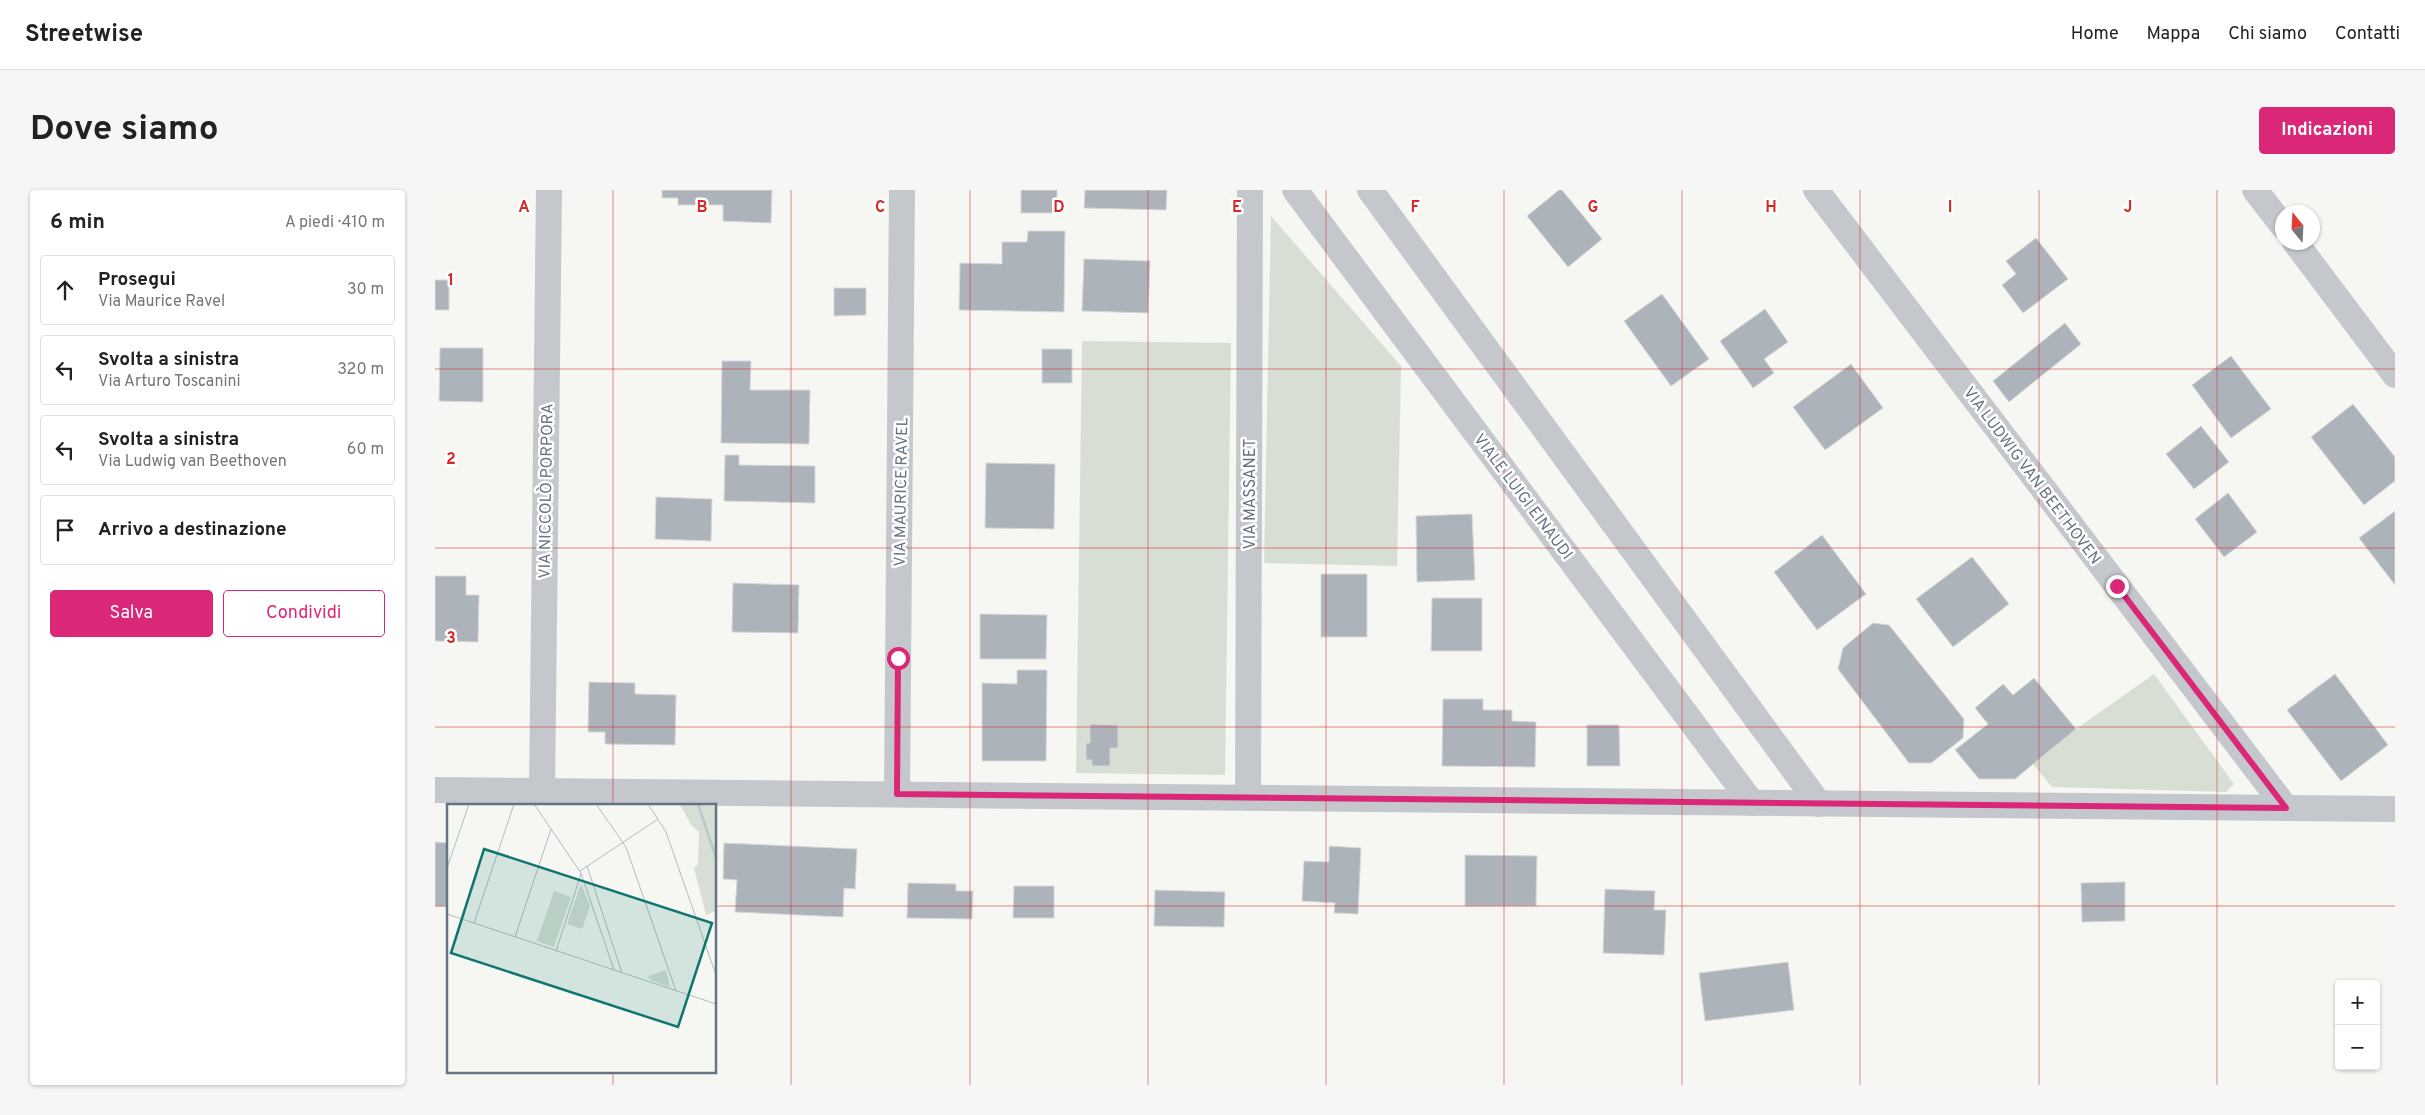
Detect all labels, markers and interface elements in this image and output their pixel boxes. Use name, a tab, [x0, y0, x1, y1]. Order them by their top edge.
text: Streetwise	[25, 20, 143, 50]
text: Home	[2071, 23, 2119, 46]
text: Mappa	[2147, 23, 2200, 46]
text: Chi siamo	[2228, 23, 2307, 46]
text: Contatti	[2335, 23, 2400, 46]
button: Indicazioni	[2259, 107, 2395, 154]
text: Dove siamo	[30, 108, 219, 152]
text: A	[518, 198, 530, 218]
text: B	[696, 198, 708, 218]
text: C	[875, 198, 885, 218]
text: D	[1053, 198, 1065, 218]
text: E	[1232, 198, 1242, 218]
text: F	[1410, 198, 1420, 218]
text: G	[1588, 198, 1598, 218]
text: H	[1765, 198, 1777, 218]
text: I	[1948, 198, 1952, 218]
text: J	[2124, 198, 2132, 218]
north arrow	[2275, 205, 2320, 250]
text: 6 min	[50, 209, 105, 236]
text: A piedi · 410 m	[285, 213, 385, 233]
text: Prosegui	[98, 268, 176, 292]
text: 1	[448, 271, 454, 291]
icon: ahead	[51, 276, 79, 304]
text: 30 m	[347, 280, 384, 300]
text: Via Maurice Ravel	[98, 292, 225, 312]
text: Svolta a sinistra	[98, 348, 239, 372]
icon: left	[51, 356, 79, 384]
text: 320 m	[337, 360, 384, 380]
text: Via Arturo Toscanini	[98, 372, 241, 392]
street label: VIA LUDWIG VAN BEETHOVEN	[1958, 383, 2105, 569]
street label: VIA NICCOLÒ PORPORA	[533, 403, 559, 579]
street label: VIA MAURICE RAVEL	[891, 417, 913, 567]
text: Svolta a sinistra	[98, 428, 239, 452]
street label: VIALE LUIGI EINAUDI	[1468, 430, 1576, 564]
icon: left	[51, 436, 79, 464]
street label: VIA MASSANET	[1241, 438, 1261, 550]
text: 60 m	[347, 440, 384, 460]
text: 2	[446, 450, 456, 470]
text: Via Ludwig van Beethoven	[98, 452, 287, 472]
icon: arrive	[51, 516, 79, 544]
text: Arrivo a destinazione	[98, 518, 287, 542]
route end	[2106, 575, 2129, 598]
button: Salva	[50, 590, 213, 637]
button: Condividi	[223, 590, 385, 637]
text: 3	[446, 629, 456, 649]
route start	[887, 647, 910, 670]
inset map	[447, 804, 716, 1072]
map controls	[2335, 980, 2380, 1070]
button: +	[2335, 980, 2380, 1025]
button: −	[2335, 1025, 2380, 1070]

